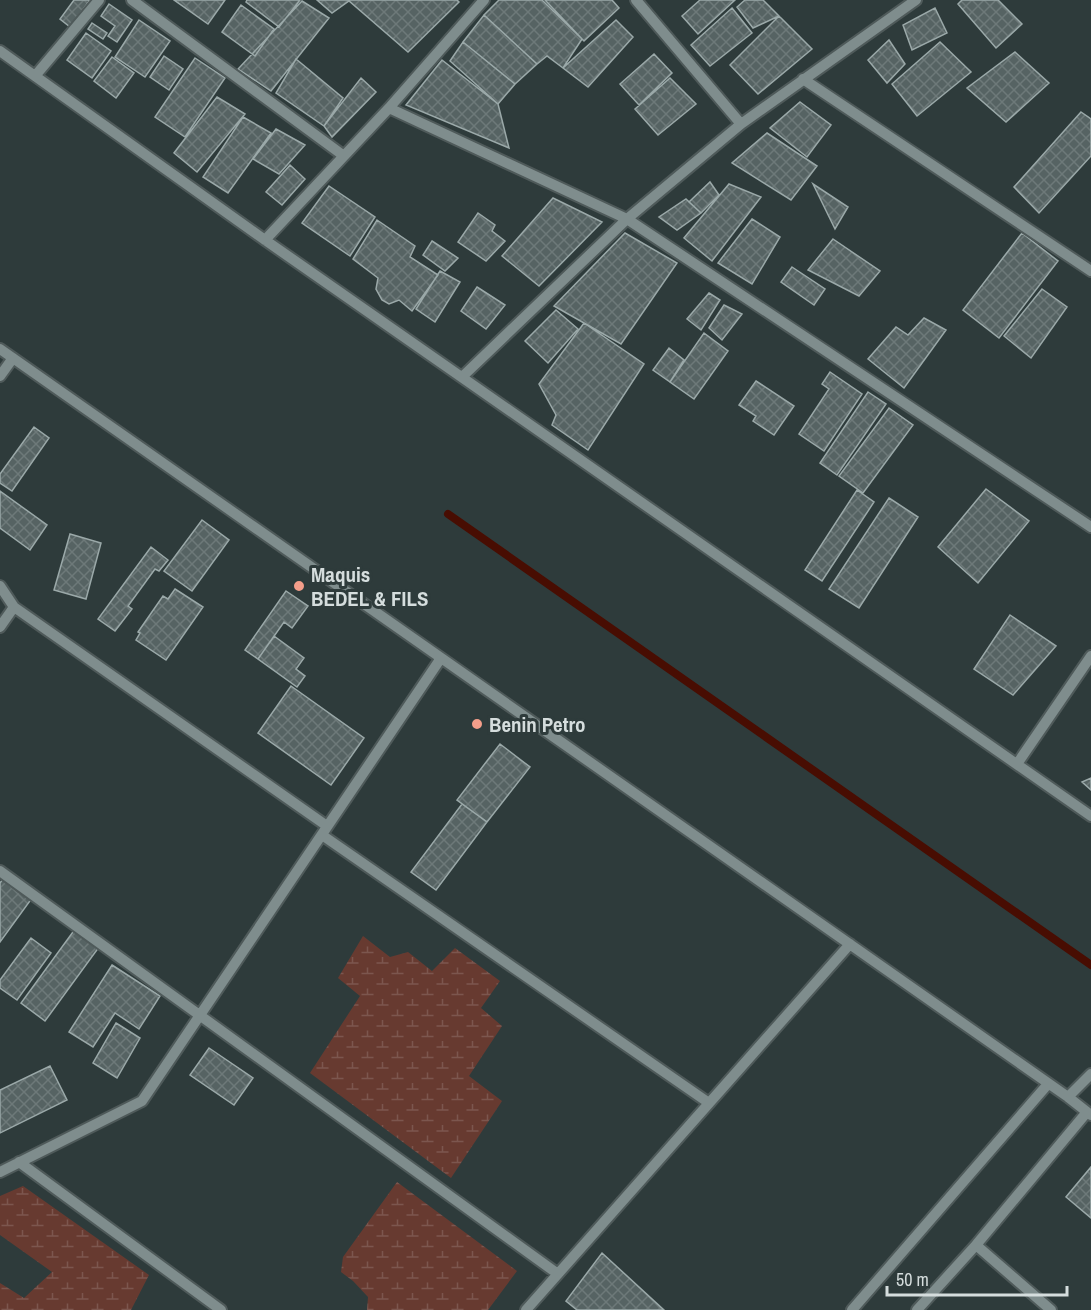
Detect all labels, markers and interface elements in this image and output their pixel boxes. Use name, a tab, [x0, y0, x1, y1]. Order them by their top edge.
place label: Maquis BEDEL & FILS	[311, 560, 428, 613]
marker: Maquis BEDEL & FILS	[292, 579, 306, 593]
place label: Benin Petro	[489, 710, 586, 739]
marker: Benin Petro	[470, 717, 484, 731]
scale bar	[887, 1259, 1067, 1297]
text: 50 m	[896, 1267, 929, 1292]

